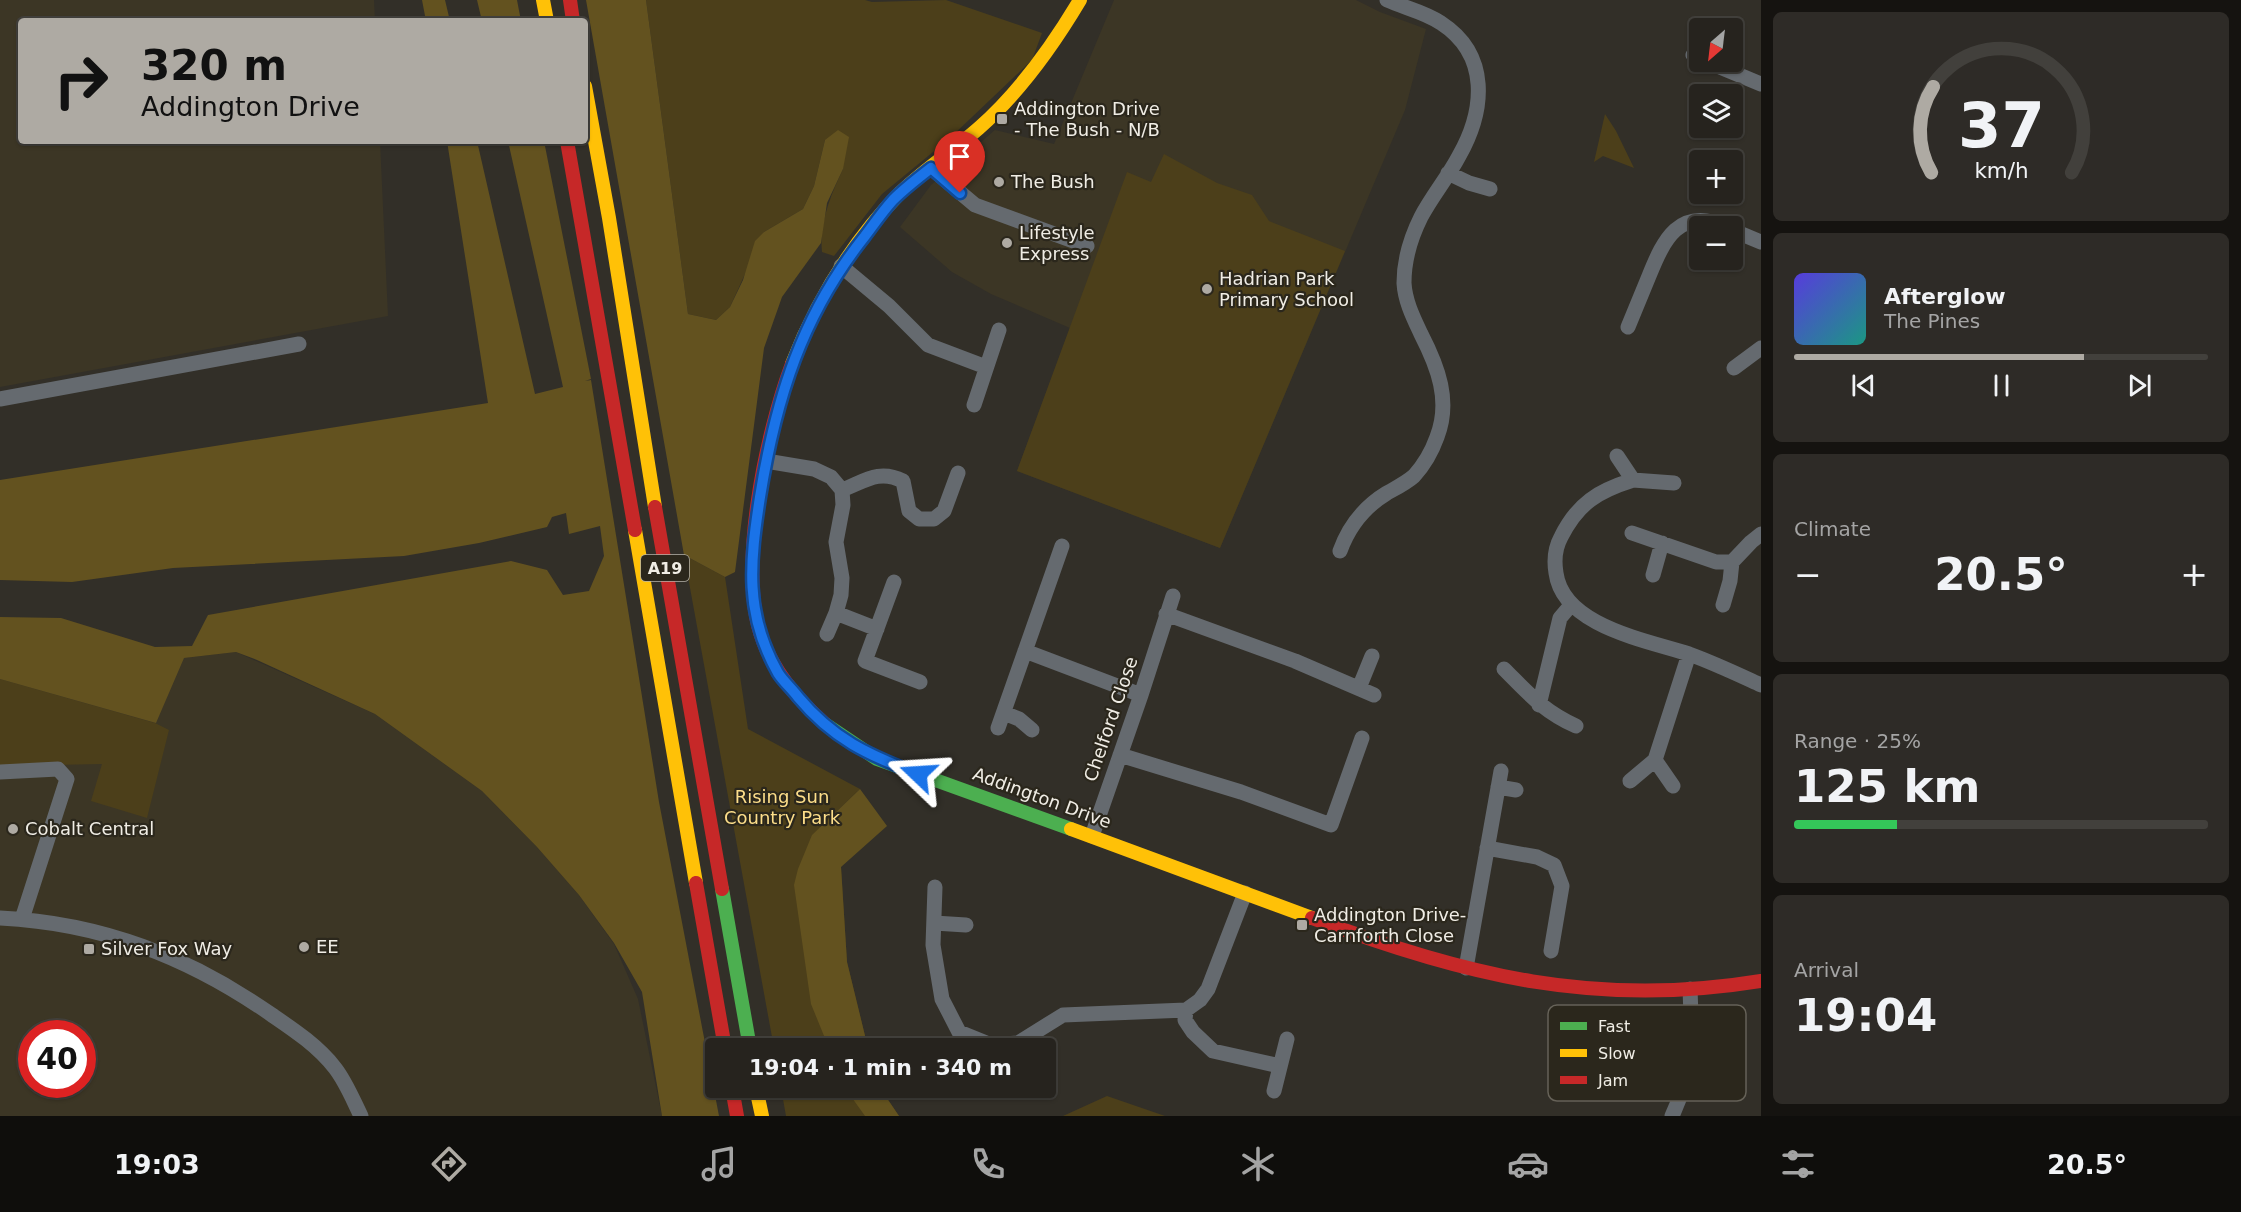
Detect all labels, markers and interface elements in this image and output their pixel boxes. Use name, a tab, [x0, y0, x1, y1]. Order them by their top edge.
north arrow	[1689, 18, 1743, 72]
map controls	[1689, 18, 1743, 270]
text: 320 m	[141, 41, 287, 90]
icon: right	[42, 42, 120, 120]
button: layers	[1689, 84, 1743, 138]
text: 37	[1958, 90, 2044, 163]
text: Addington Drive	[141, 91, 360, 122]
place label: Addington Drive - The Bush - N/B	[1014, 98, 1160, 140]
marker: Addington Drive - The Bush - N/B	[995, 112, 1009, 126]
pin	[934, 131, 985, 193]
icon: arrive	[943, 140, 976, 173]
button: +	[1689, 150, 1743, 204]
text: km/h	[1974, 159, 2028, 184]
place label: The Bush	[1010, 171, 1095, 192]
marker: The Bush	[992, 175, 1006, 189]
button: −	[1689, 216, 1743, 270]
place label: Lifestyle Express	[1019, 222, 1095, 264]
marker: Lifestyle Express	[1000, 236, 1014, 250]
place label: Hadrian Park Primary School	[1219, 268, 1354, 310]
marker: Hadrian Park Primary School	[1200, 282, 1214, 296]
text: Afterglow	[1884, 284, 2006, 309]
text: The Pines	[1884, 309, 1980, 333]
icon: previous	[1847, 369, 1880, 402]
icon: pause	[1985, 369, 2018, 402]
icon: next	[2123, 369, 2156, 402]
text: Climate	[1794, 517, 1871, 541]
text: 20.5°	[1934, 548, 2068, 601]
road number: A19	[641, 555, 689, 581]
text: −	[1794, 555, 1822, 594]
text: +	[2180, 555, 2208, 594]
street label: Chelford Close	[1079, 654, 1142, 784]
text: Range · 25%	[1794, 729, 1921, 753]
position arrow	[886, 742, 950, 806]
text: 125 km	[1794, 760, 1980, 813]
street label: Addington Drive	[970, 763, 1114, 832]
park label: Rising Sun Country Park	[724, 786, 841, 828]
place label: Cobalt Central	[25, 818, 154, 839]
marker: Cobalt Central	[6, 822, 20, 836]
place label: Addington Drive- Carnforth Close	[1314, 904, 1466, 946]
marker: Addington Drive- Carnforth Close	[1295, 918, 1309, 932]
place label: EE	[316, 936, 339, 957]
place label: Silver Fox Way	[101, 938, 232, 959]
marker: EE	[297, 940, 311, 954]
marker: Silver Fox Way	[82, 942, 96, 956]
text: Arrival	[1794, 958, 1859, 982]
text: 19:04	[1794, 989, 1937, 1042]
legend	[1548, 1005, 1746, 1101]
text: Fast	[1598, 1017, 1630, 1036]
speed limit sign: 40	[18, 1020, 96, 1098]
text: Slow	[1598, 1044, 1635, 1063]
text: 19:04 · 1 min · 340 m	[749, 1055, 1012, 1080]
text: Jam	[1597, 1071, 1628, 1090]
icon: directions	[428, 1143, 470, 1185]
icon: music	[698, 1143, 740, 1185]
icon: phone	[967, 1143, 1009, 1185]
icon: climate	[1237, 1143, 1279, 1185]
icon: car	[1507, 1143, 1549, 1185]
icon: filters	[1777, 1143, 1819, 1185]
text: 19:03	[114, 1149, 200, 1180]
text: 20.5°	[2047, 1149, 2127, 1180]

